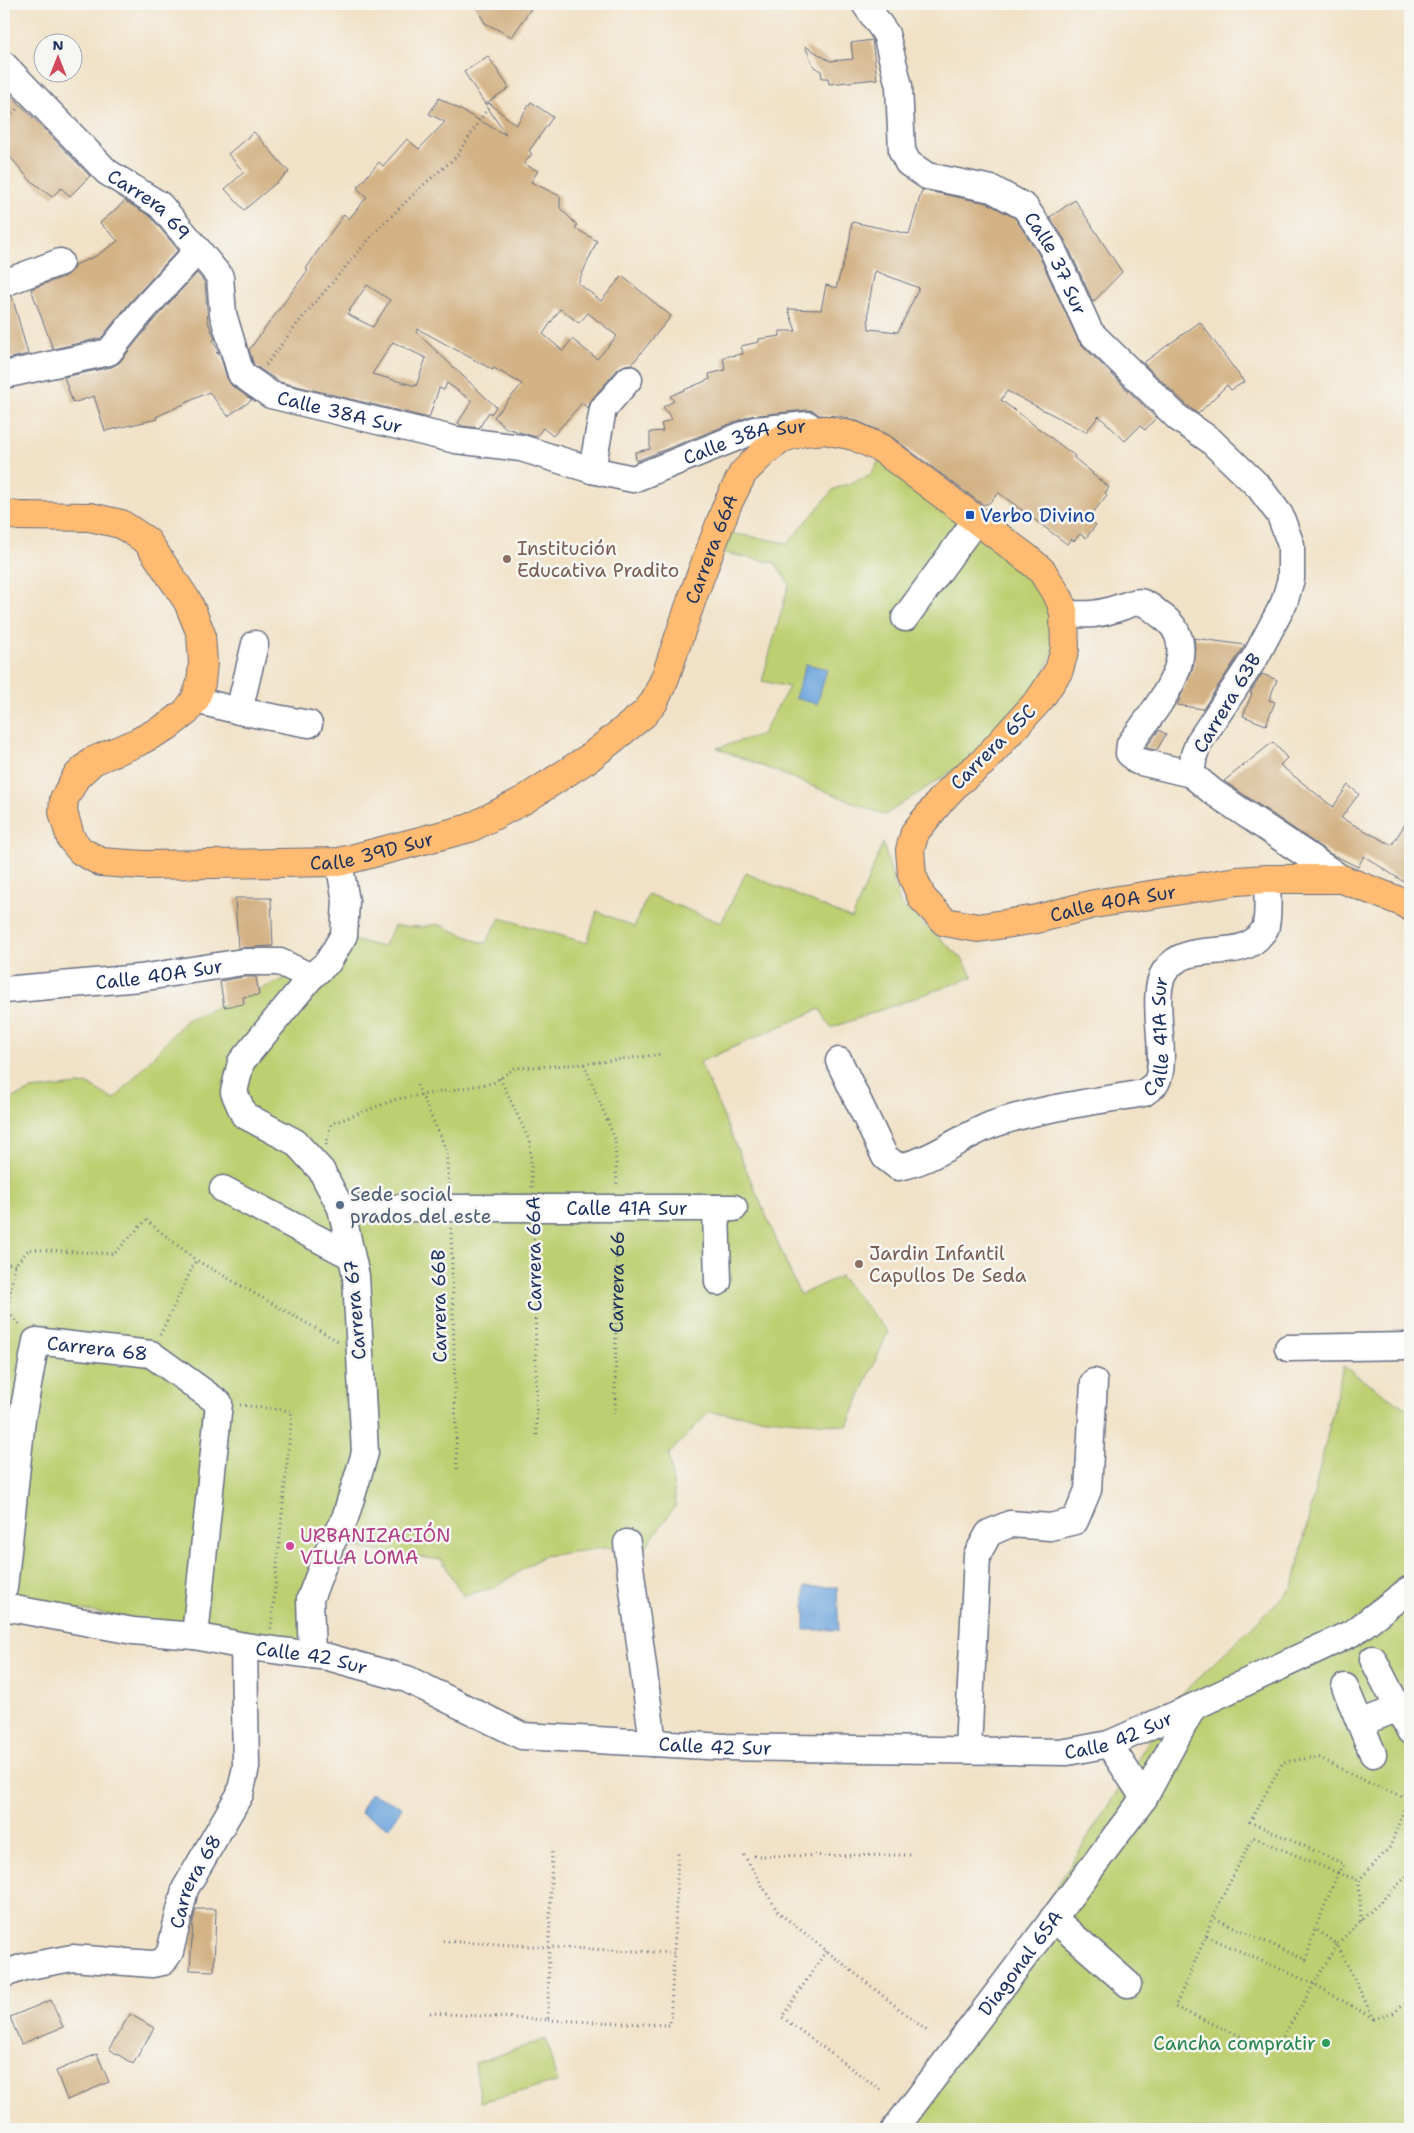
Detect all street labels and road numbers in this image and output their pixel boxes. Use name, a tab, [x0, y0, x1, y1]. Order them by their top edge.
street label: Carrera 69	[103, 163, 196, 245]
street label: Calle 37 Sur	[1019, 207, 1093, 319]
street label: Calle 38A Sur	[275, 384, 405, 439]
street label: Calle 38A Sur	[679, 413, 807, 470]
street label: Carrera 66A	[679, 490, 743, 607]
street label: Carrera 63B	[1187, 648, 1267, 758]
street label: Carrera 65C	[945, 699, 1041, 795]
street label: Calle 39D Sur	[310, 826, 436, 875]
street label: Calle 40A Sur	[1047, 878, 1178, 928]
street label: Calle 40A Sur	[94, 953, 225, 994]
street label: Calle 41A Sur	[1138, 973, 1174, 1102]
street label: Carrera 66A	[520, 1196, 548, 1312]
street label: Calle 41A Sur	[566, 1196, 688, 1221]
street label: Carrera 66	[603, 1231, 629, 1333]
street label: Carrera 66B	[426, 1249, 452, 1363]
street label: Carrera 67	[338, 1259, 372, 1361]
street label: Carrera 68	[46, 1330, 149, 1366]
street label: Calle 42 Sur	[254, 1635, 370, 1680]
street label: Calle 42 Sur	[1062, 1705, 1176, 1765]
street label: Calle 42 Sur	[658, 1731, 772, 1760]
street label: Carrera 68	[164, 1830, 227, 1931]
street label: Diagonal 65A	[972, 1905, 1068, 2021]

